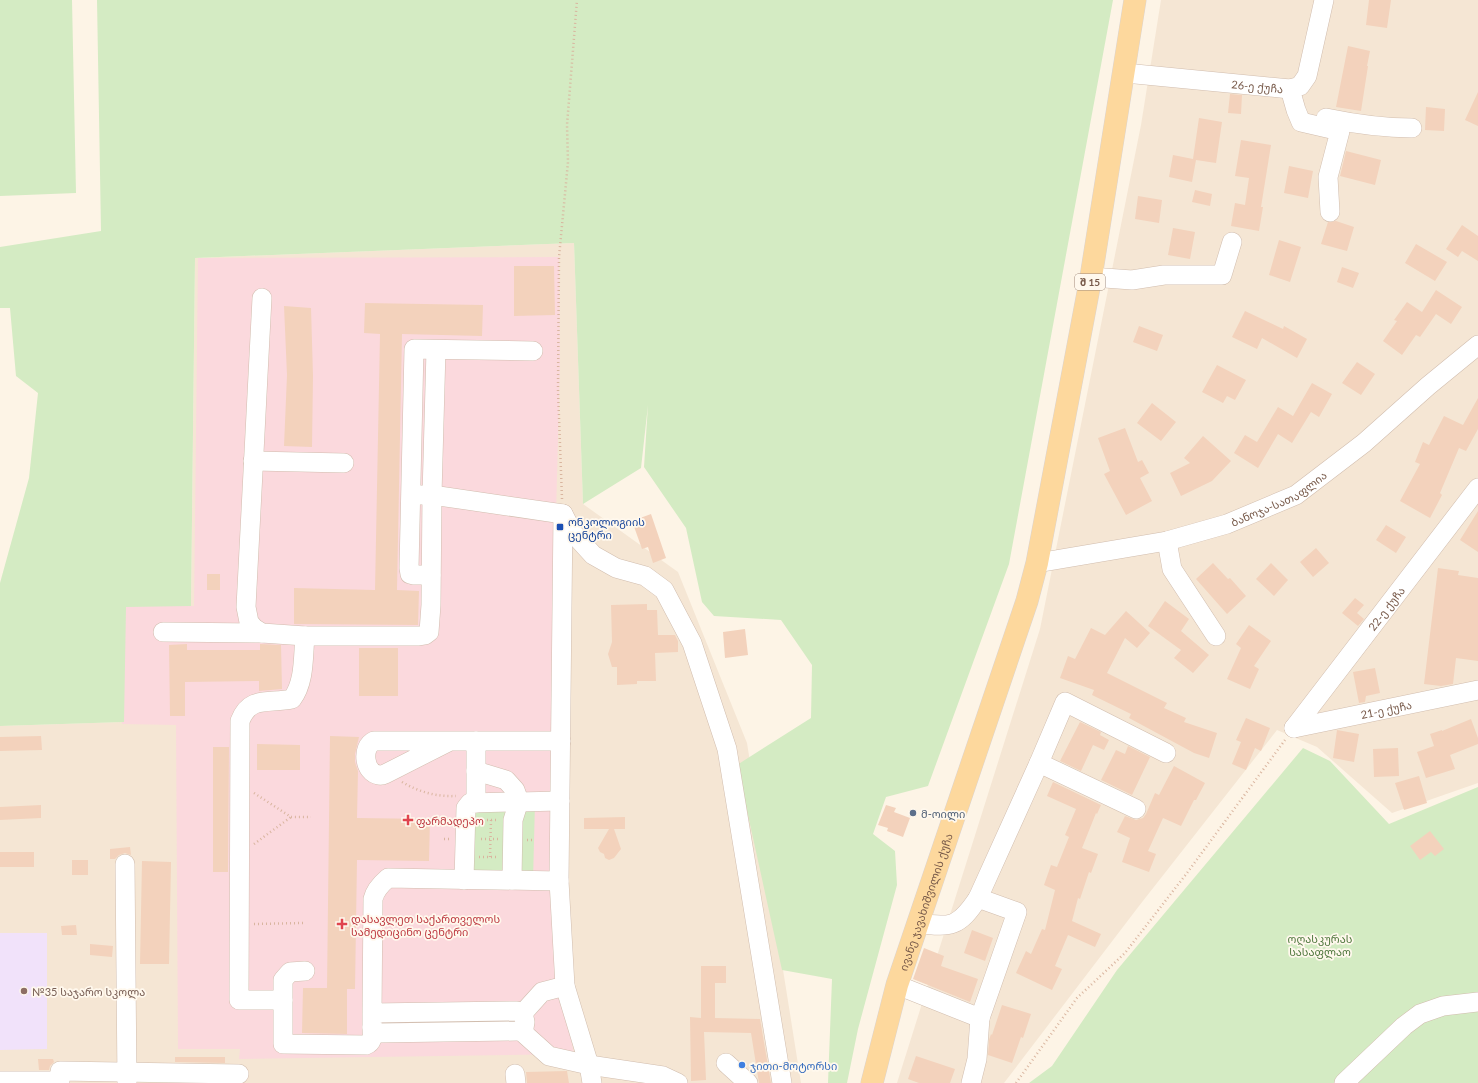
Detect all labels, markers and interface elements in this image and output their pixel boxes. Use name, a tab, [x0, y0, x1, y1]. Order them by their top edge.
street label: 26-ე ქუჩა	[1231, 77, 1284, 95]
road number: შ 15	[1075, 274, 1105, 290]
street label: ბანოჯა-სათაფლია	[1229, 468, 1329, 528]
place label: ონკოლოგიის ცენტრი	[568, 515, 645, 542]
marker: ონკოლოგიის ცენტრი	[555, 522, 565, 532]
street label: 22-ე ქუჩა	[1365, 584, 1407, 633]
street label: 21-ე ქუჩა	[1359, 697, 1413, 721]
place label: მ-ოილი	[921, 807, 965, 821]
marker: მ-ოილი	[908, 808, 918, 818]
place label: ფარმადეპო	[416, 814, 484, 828]
marker: ფარმადეპო	[403, 815, 413, 825]
street label: ივანე ჯავახიშვილის ქუჩა	[896, 831, 954, 972]
place label: დასავლეთ საქართველოს სამედიცინო ცენტრი	[351, 912, 500, 939]
marker: დასავლეთ საქართველოს სამედიცინო ცენტრი	[336, 918, 348, 930]
park label: ოღასკურას სასაფლაო	[1288, 932, 1353, 959]
place label: №35 საჯარო სკოლა	[32, 985, 145, 999]
marker: №35 საჯარო სკოლა	[19, 986, 29, 996]
place label: ჯითი-მოტორსი	[750, 1059, 837, 1073]
marker: ჯითი-მოტორსი	[737, 1060, 747, 1070]

